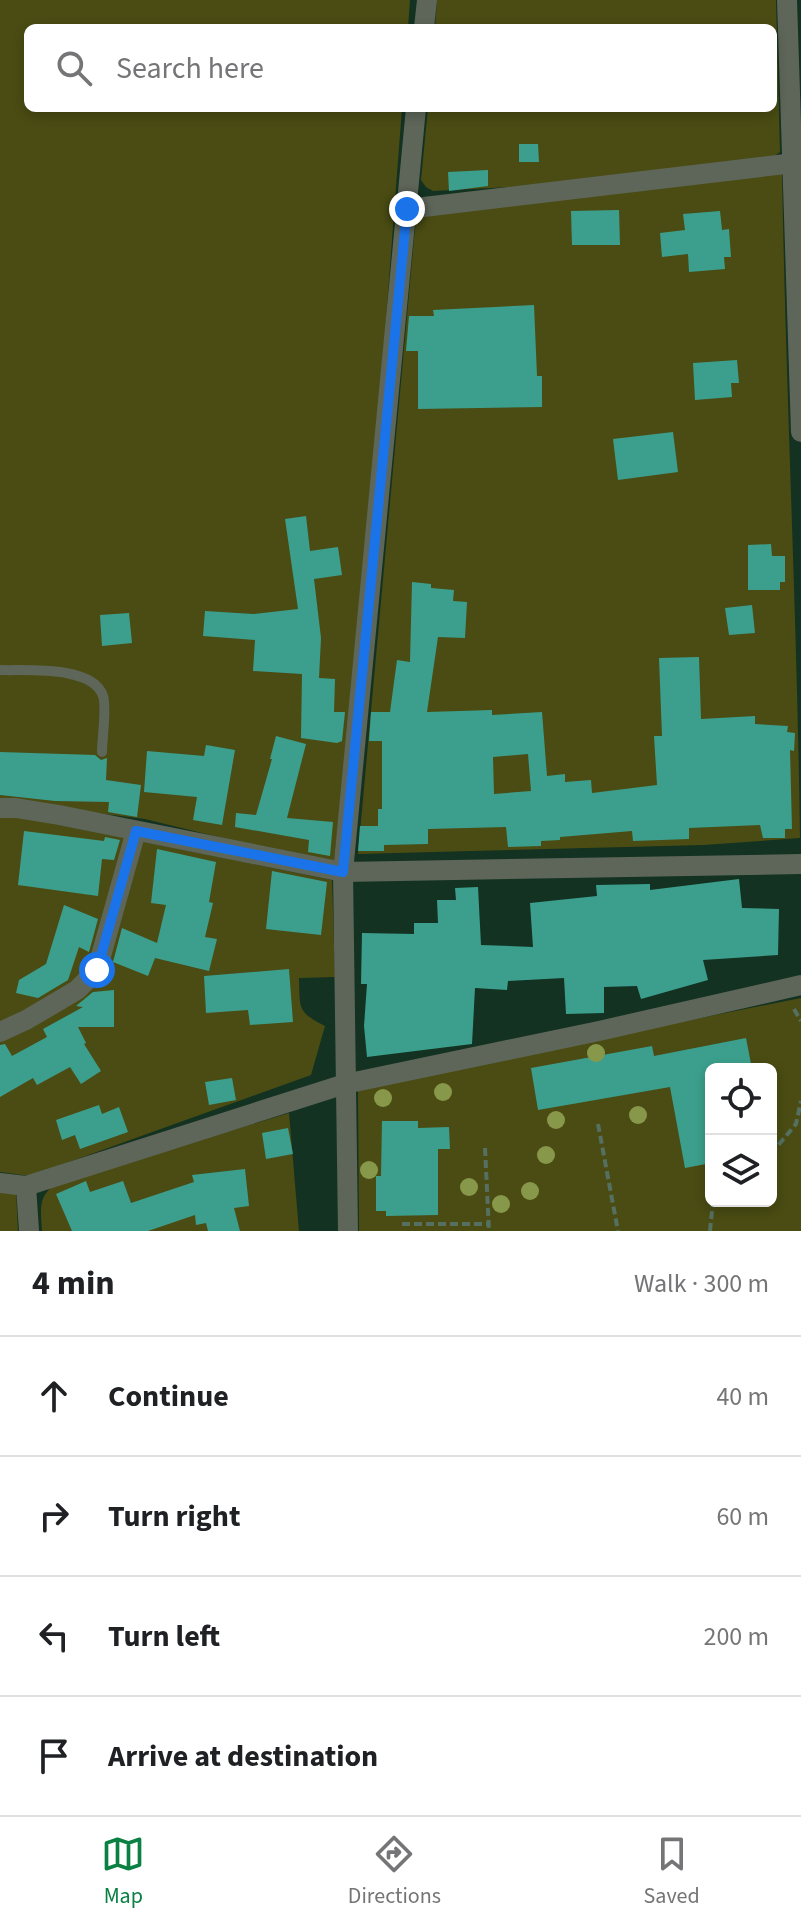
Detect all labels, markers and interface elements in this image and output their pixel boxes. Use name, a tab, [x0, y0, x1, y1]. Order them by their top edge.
search box	[24, 24, 777, 112]
icon: search	[52, 46, 96, 90]
text: Search here	[116, 47, 264, 90]
route end	[389, 191, 425, 227]
route start	[79, 952, 115, 988]
map controls	[705, 1063, 777, 1207]
button: locate	[705, 1063, 777, 1135]
button: layers	[705, 1135, 777, 1207]
text: 4 min	[32, 1259, 115, 1308]
text: Walk · 300 m	[634, 1265, 769, 1302]
icon: ahead	[32, 1374, 76, 1418]
text: Continue	[108, 1375, 229, 1418]
text: 40 m	[716, 1378, 769, 1415]
icon: right	[32, 1494, 76, 1538]
text: Turn right	[108, 1495, 240, 1538]
text: 60 m	[716, 1498, 769, 1535]
icon: left	[32, 1614, 76, 1658]
text: Turn left	[108, 1615, 220, 1658]
text: 200 m	[703, 1618, 769, 1655]
icon: arrive	[32, 1734, 76, 1778]
text: Arrive at destination	[108, 1735, 378, 1778]
tab: Map	[101, 1832, 145, 1912]
tab: Directions	[348, 1832, 441, 1912]
tab: Saved	[644, 1832, 700, 1912]

